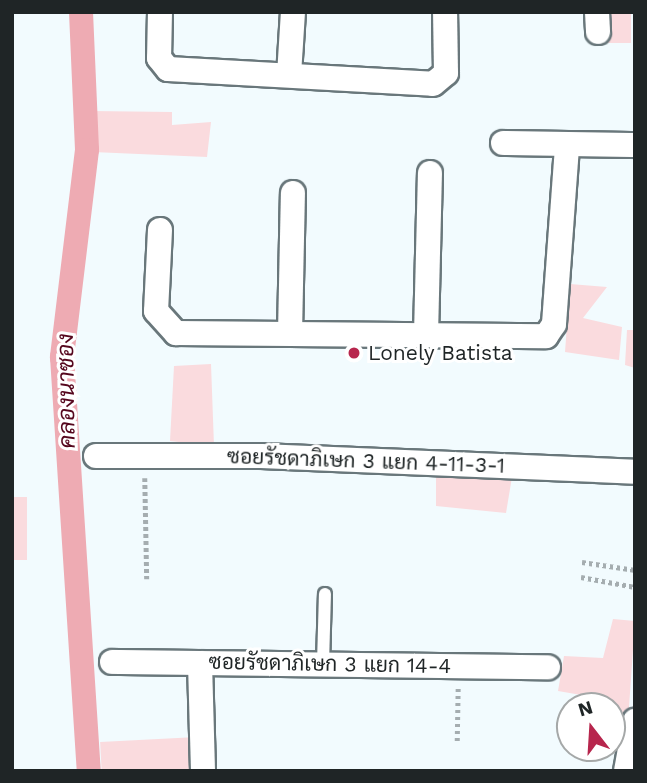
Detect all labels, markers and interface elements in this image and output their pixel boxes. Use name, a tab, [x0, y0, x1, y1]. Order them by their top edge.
water label: คลองนาซอง	[52, 333, 82, 449]
place label: Lonely Batista	[368, 340, 513, 366]
marker: Lonely Batista	[346, 345, 362, 361]
street label: ซอยรัชดาภิเษก 3 แยก 4-11-3-1	[226, 444, 506, 478]
street label: ซอยรัชดาภิเษก 3 แยก 14-4	[208, 649, 452, 679]
north arrow	[556, 692, 626, 762]
text: N	[575, 695, 595, 721]

